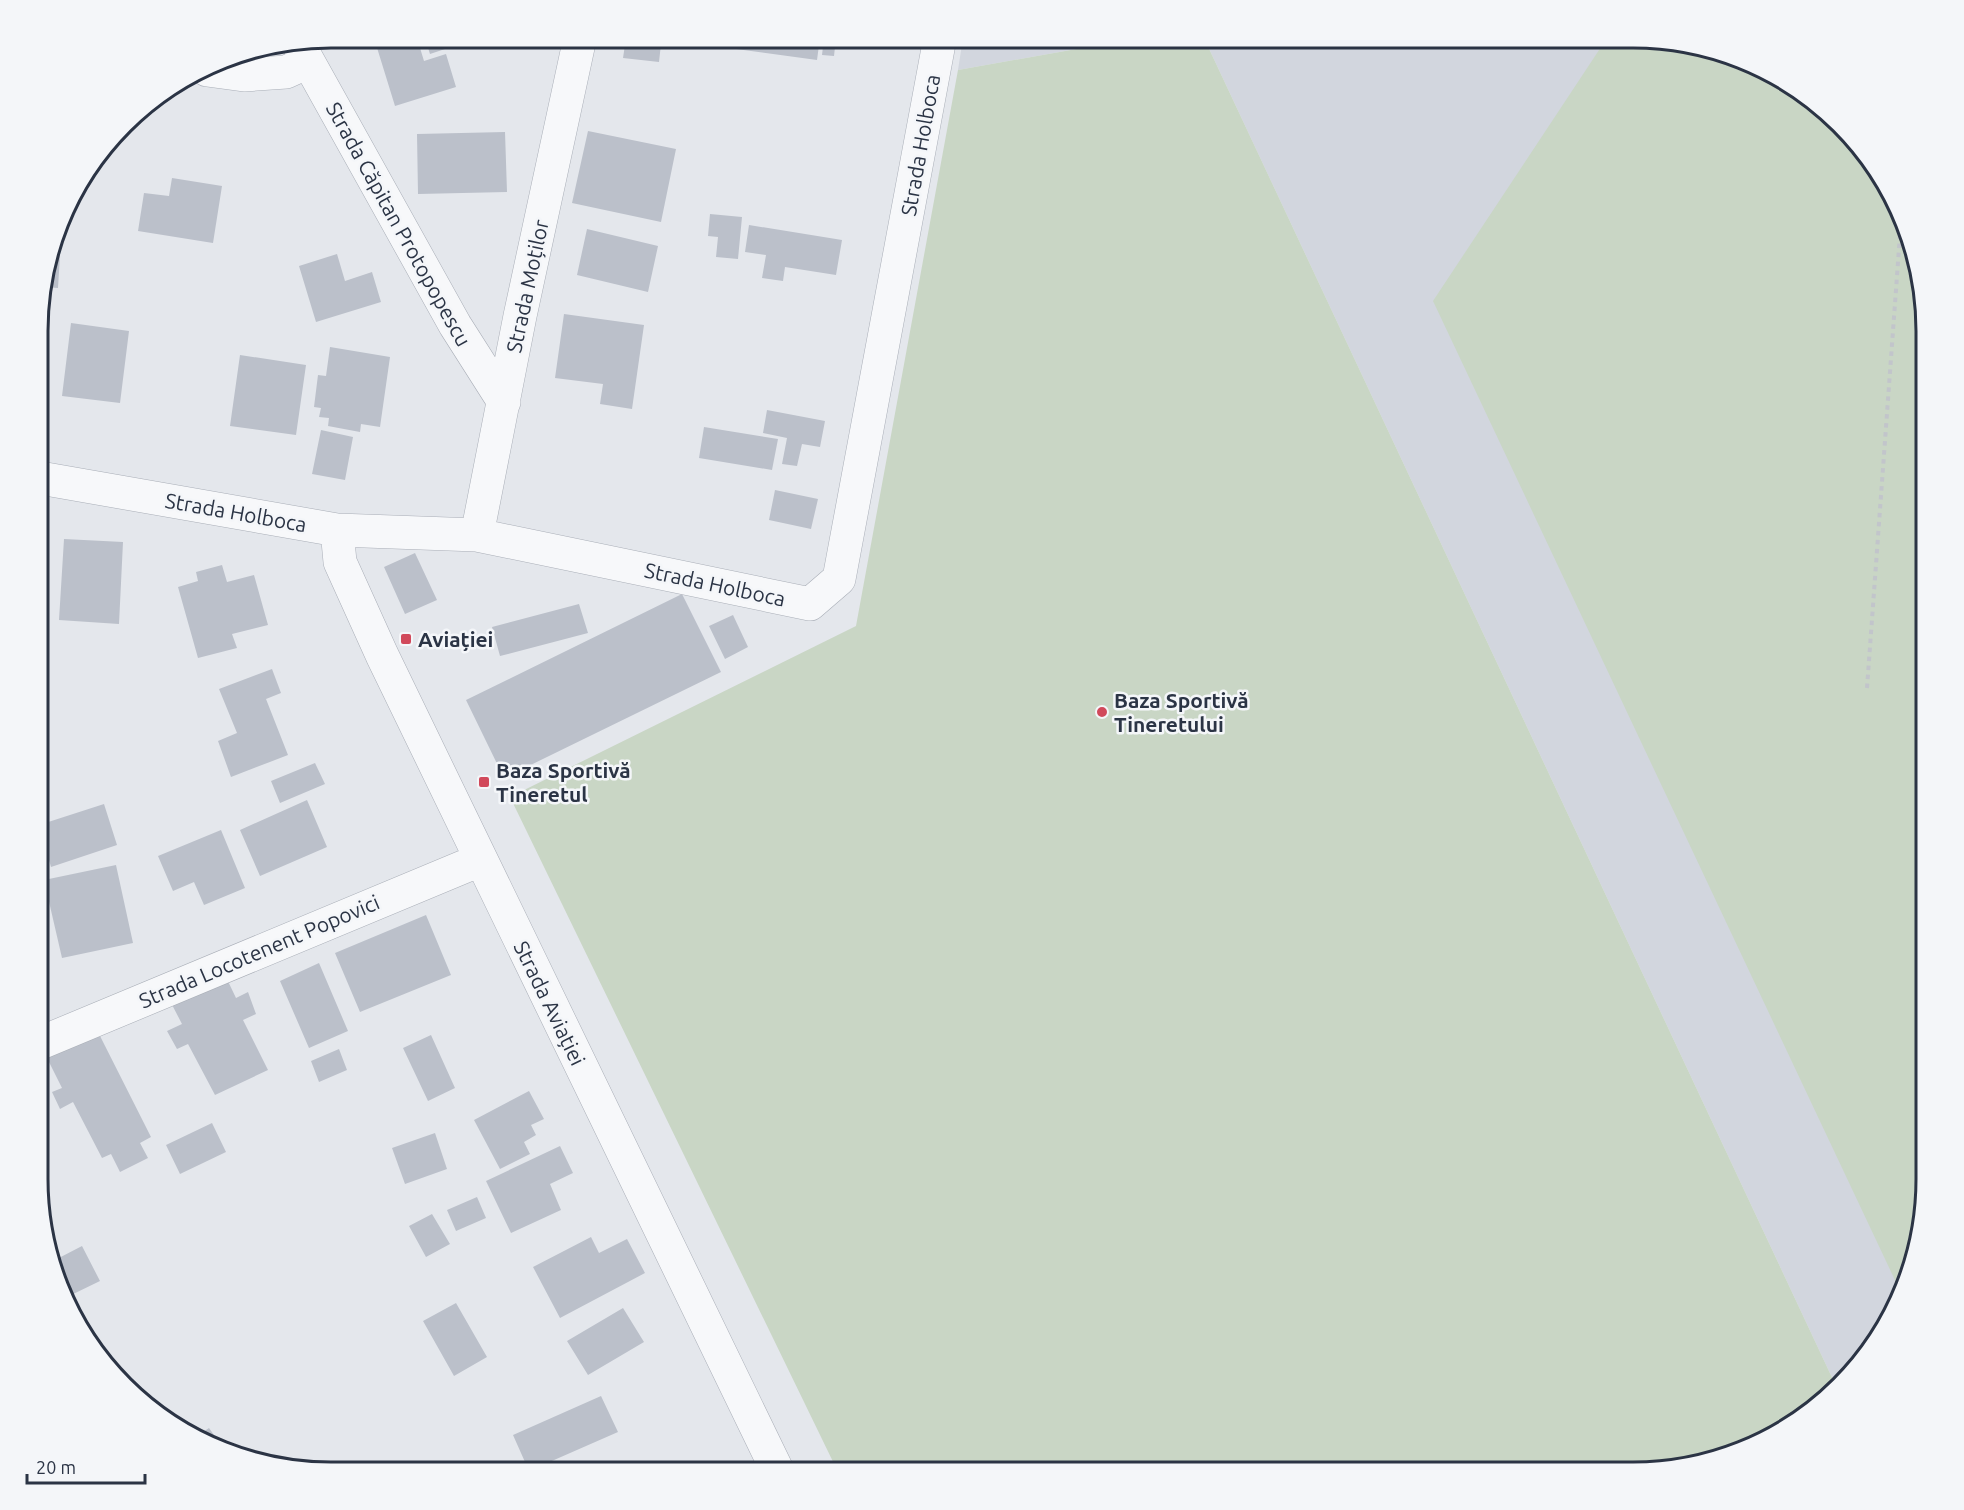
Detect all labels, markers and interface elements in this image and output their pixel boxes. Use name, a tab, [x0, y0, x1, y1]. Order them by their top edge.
street label: Strada Holboca	[896, 72, 944, 218]
street label: Strada Căpitan Protopopescu	[322, 98, 476, 350]
street label: Strada Moților	[501, 217, 553, 355]
street label: Strada Holboca	[163, 488, 309, 536]
street label: Strada Holboca	[642, 557, 788, 611]
place label: Aviației	[418, 627, 493, 651]
marker: Aviației	[399, 632, 413, 646]
place label: Baza Sportivă Tineretului	[1114, 688, 1249, 736]
marker: Baza Sportivă Tineretului	[1095, 705, 1109, 719]
place label: Baza Sportivă Tineretul	[496, 758, 631, 806]
marker: Baza Sportivă Tineretul	[477, 775, 491, 789]
street label: Strada Locotenent Popovici	[135, 889, 383, 1013]
street label: Strada Aviației	[510, 937, 590, 1069]
scale bar	[27, 1447, 146, 1485]
text: 20 m	[36, 1457, 76, 1477]

